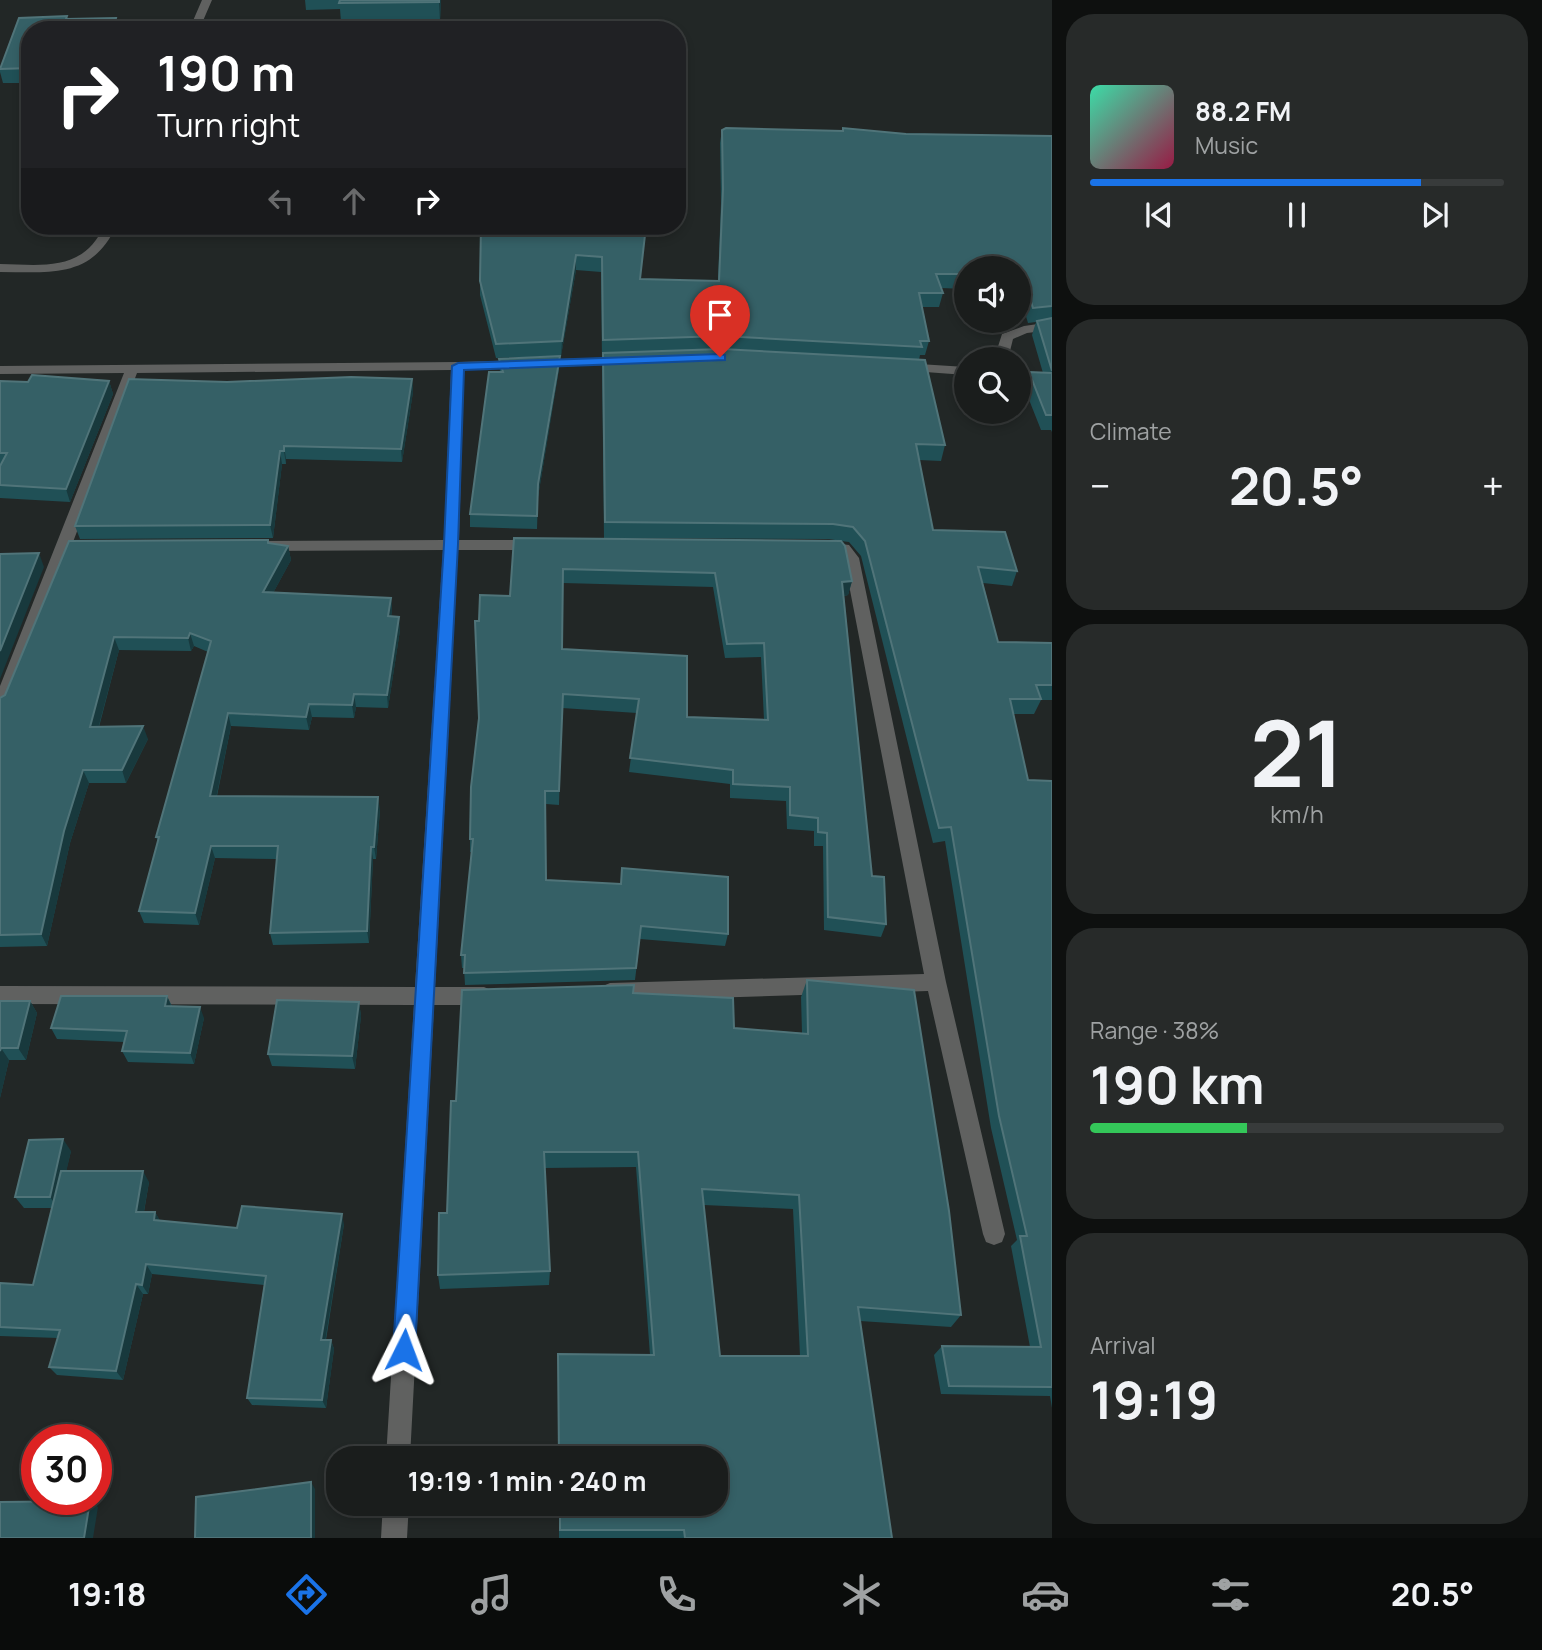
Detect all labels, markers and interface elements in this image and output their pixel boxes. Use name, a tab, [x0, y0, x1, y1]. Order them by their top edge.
text: 190 m	[157, 39, 295, 106]
icon: right	[42, 49, 133, 140]
text: 88.2 FM	[1195, 93, 1291, 129]
text: Turn right	[157, 103, 300, 147]
text: Music	[1195, 129, 1258, 161]
icon: left	[262, 182, 300, 220]
icon: ahead	[335, 182, 373, 220]
icon: right	[408, 182, 446, 220]
icon: previous	[1140, 196, 1178, 234]
icon: pause	[1278, 196, 1316, 234]
icon: next	[1416, 196, 1454, 234]
map controls	[954, 256, 1031, 424]
button: sound	[954, 256, 1031, 333]
pin	[690, 285, 750, 357]
icon: arrive	[701, 296, 739, 334]
button: search	[954, 347, 1031, 424]
text: Climate	[1090, 415, 1172, 447]
text: 20.5°	[1229, 450, 1364, 521]
text: −	[1090, 459, 1111, 511]
text: +	[1482, 459, 1504, 511]
text: 21	[1250, 690, 1344, 814]
text: km/h	[1270, 798, 1324, 830]
text: Range · 38%	[1090, 1014, 1219, 1046]
text: 190 km	[1090, 1049, 1264, 1120]
position arrow	[367, 1313, 441, 1387]
text: Arrival	[1090, 1329, 1156, 1361]
text: 19:19	[1090, 1364, 1218, 1435]
speed limit sign: 30	[21, 1424, 112, 1515]
text: 19:19 · 1 min · 240 m	[408, 1463, 646, 1499]
icon: directions	[282, 1570, 331, 1619]
icon: music	[467, 1570, 516, 1619]
icon: phone	[652, 1570, 701, 1619]
icon: climate	[837, 1570, 886, 1619]
icon: car	[1021, 1570, 1070, 1619]
icon: filters	[1206, 1570, 1255, 1619]
text: 19:18	[68, 1572, 146, 1616]
text: 20.5°	[1391, 1572, 1474, 1616]

